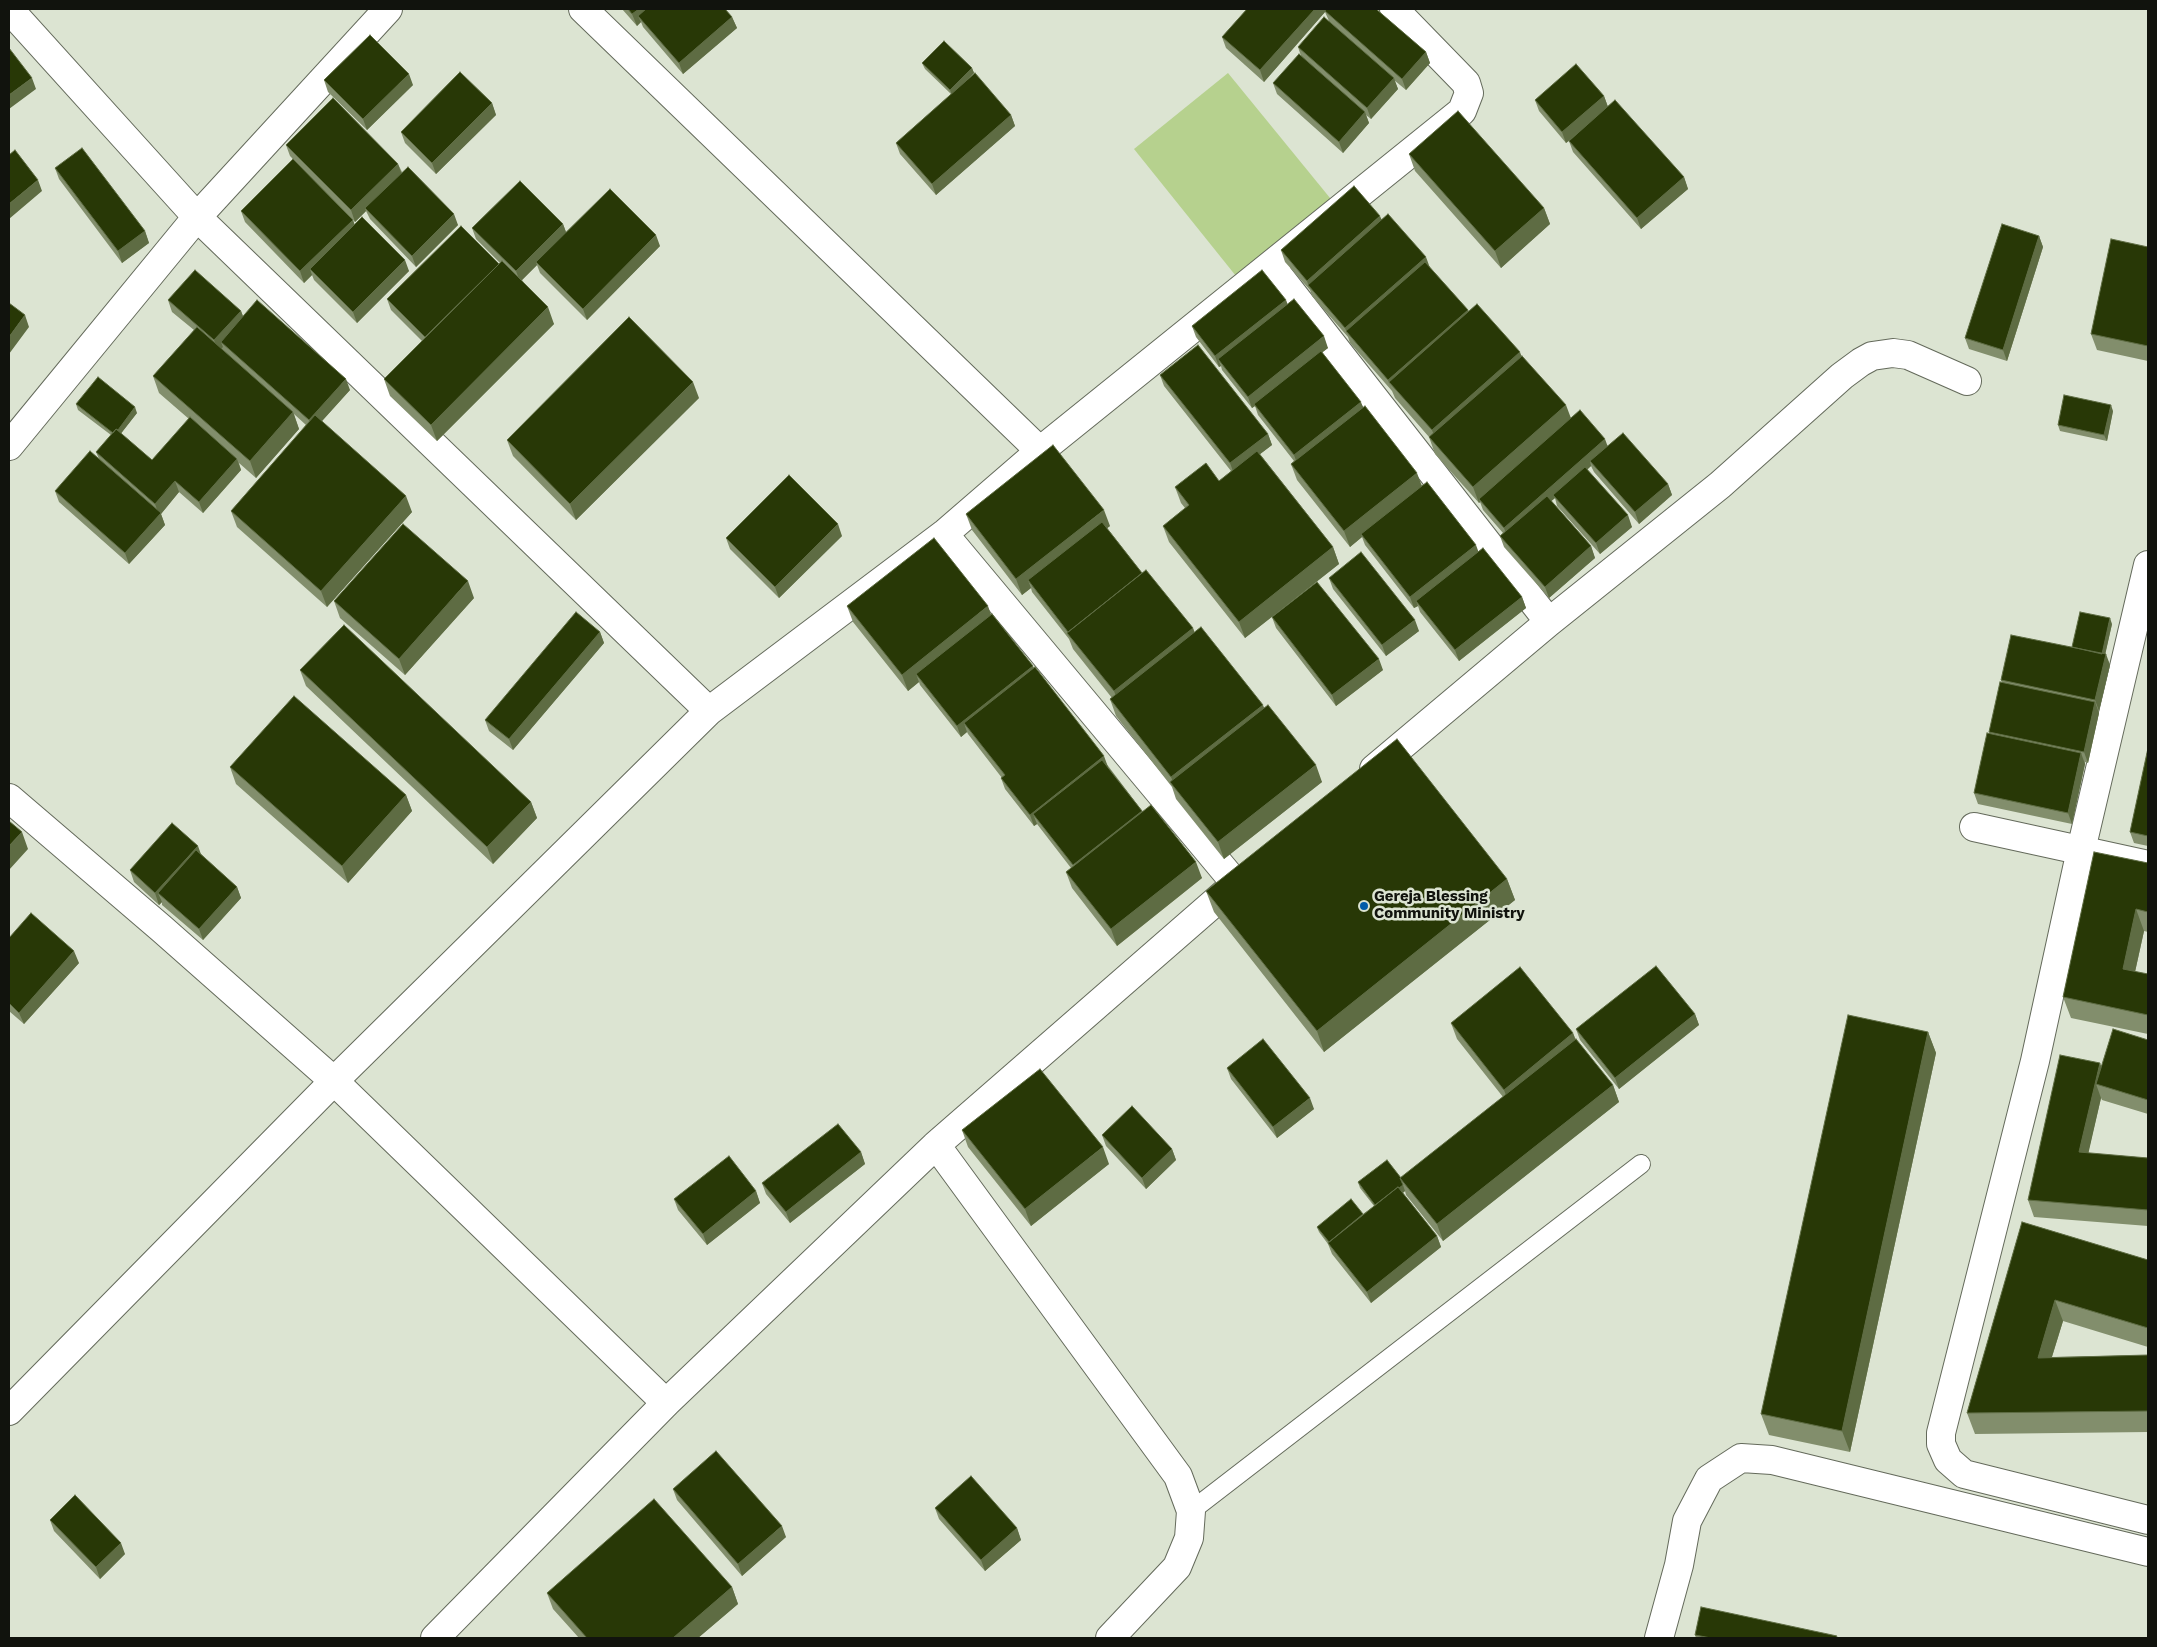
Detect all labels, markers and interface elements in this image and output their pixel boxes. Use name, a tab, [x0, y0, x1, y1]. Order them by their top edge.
place label: Gereja Blessing Community Ministry	[1374, 888, 1525, 923]
marker: Gereja Blessing Community Ministry	[1358, 900, 1370, 912]

